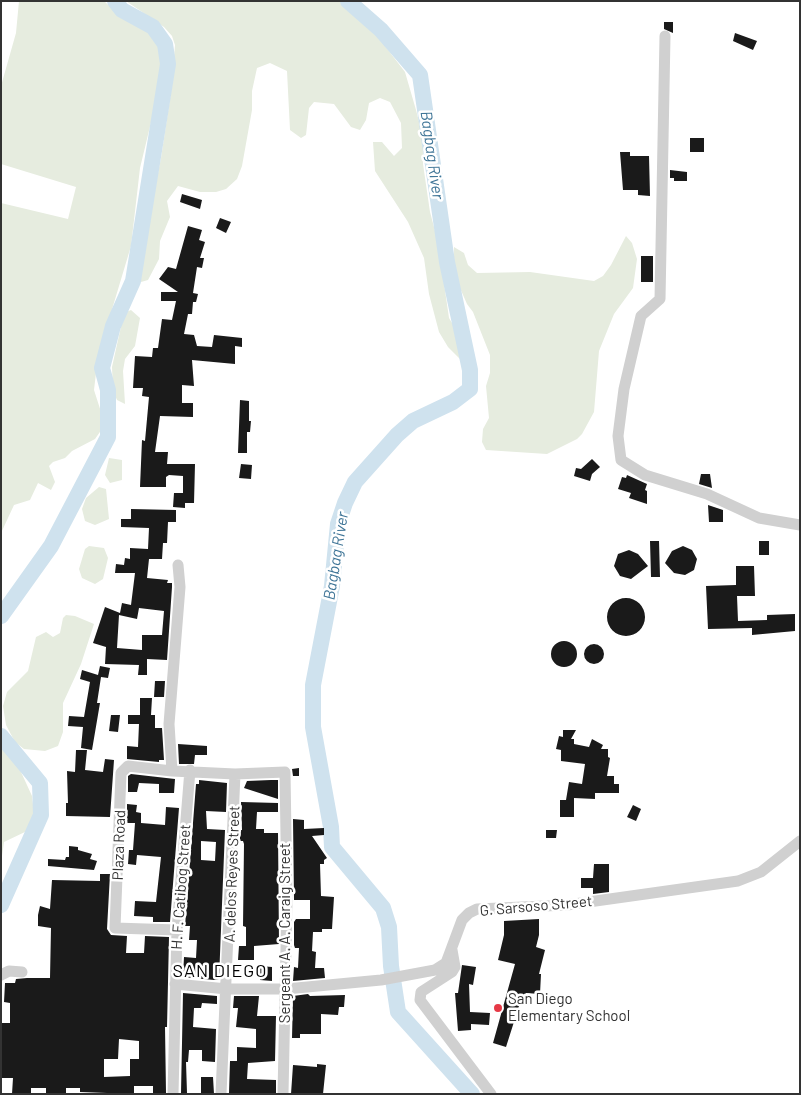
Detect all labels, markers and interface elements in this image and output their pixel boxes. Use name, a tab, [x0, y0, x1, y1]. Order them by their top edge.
water label: Bagbag River	[416, 110, 448, 200]
water label: Bagbag River	[320, 511, 352, 601]
street label: A. delos Reyes Street	[221, 805, 243, 943]
street label: Plaza Road	[109, 809, 129, 881]
street label: H. F. Catibog Street	[168, 824, 194, 950]
street label: Sergeant A. A. Caraig Street	[276, 843, 294, 1023]
street label: G. Sarsoso Street	[479, 892, 593, 920]
district label: SAN DIEGO	[171, 960, 269, 982]
place label: San Diego Elementary School	[508, 990, 630, 1025]
marker: San Diego Elementary School	[492, 1002, 504, 1014]

